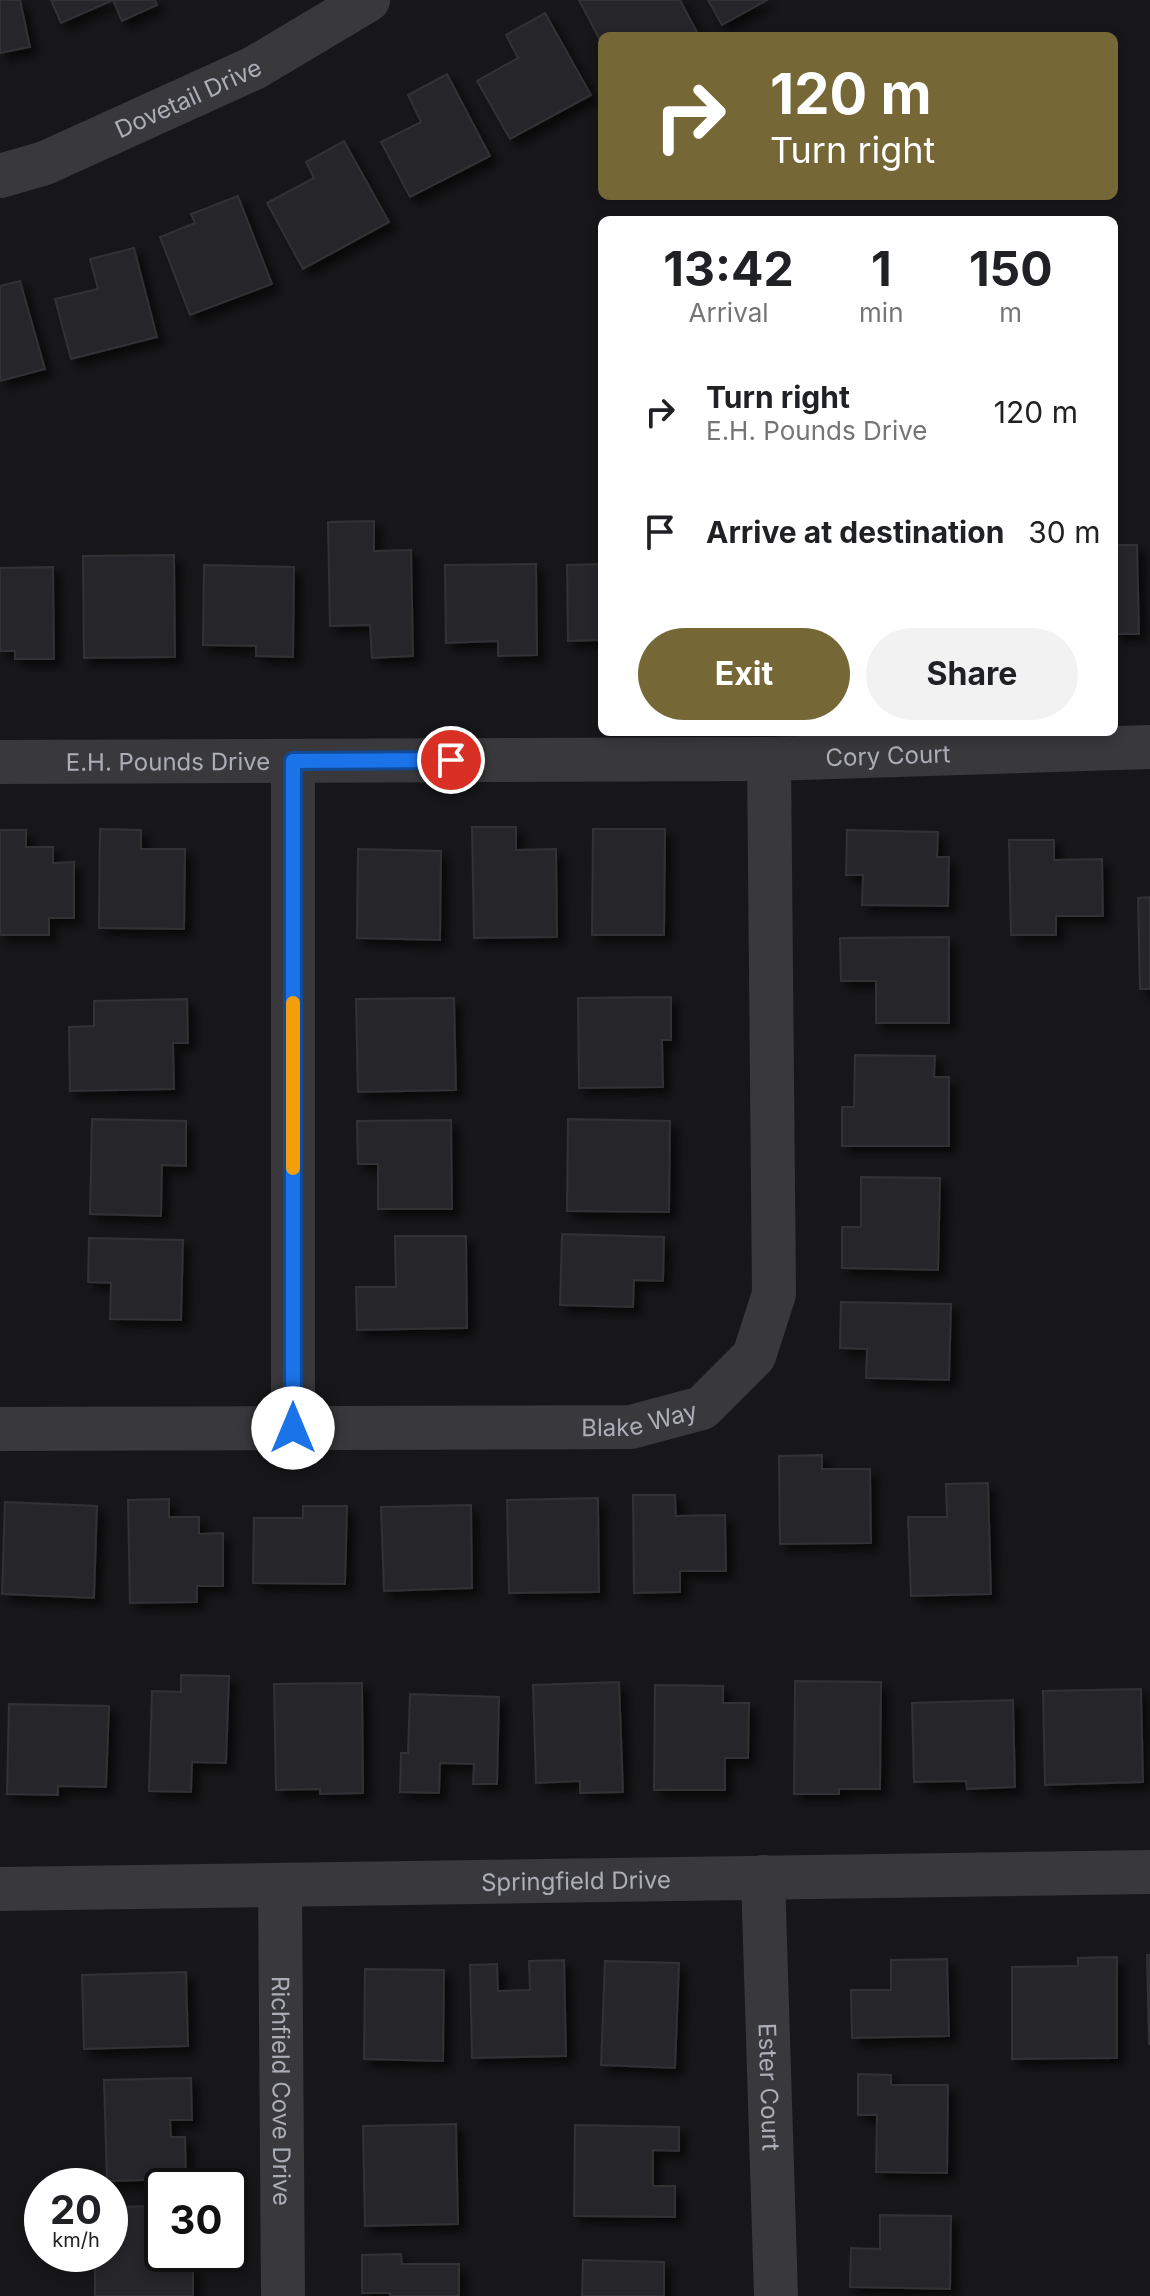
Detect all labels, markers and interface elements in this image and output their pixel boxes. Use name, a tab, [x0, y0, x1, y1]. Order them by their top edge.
street label: Dovetail Drive	[110, 52, 266, 144]
text: 120 m	[770, 60, 932, 128]
icon: right	[638, 64, 742, 168]
text: Turn right	[770, 128, 935, 172]
text: 13:42	[663, 239, 794, 298]
text: 1	[871, 239, 892, 298]
text: 150	[969, 239, 1053, 298]
text: Arrival	[689, 297, 769, 328]
text: min	[859, 297, 904, 328]
text: m	[999, 297, 1022, 328]
text: Turn right	[706, 379, 850, 415]
icon: right	[638, 390, 682, 434]
text: 120 m	[994, 394, 1078, 430]
text: E.H. Pounds Drive	[706, 415, 928, 446]
icon: arrive	[638, 510, 682, 554]
text: Arrive at destination	[706, 514, 1004, 550]
text: 30 m	[1028, 514, 1101, 550]
button: Exit	[638, 628, 850, 720]
button: Share	[866, 628, 1078, 720]
pin	[417, 726, 485, 794]
icon: arrive	[429, 738, 473, 782]
street label: Cory Court	[825, 739, 951, 772]
street label: E.H. Pounds Drive	[66, 746, 270, 776]
position arrow	[251, 1386, 335, 1470]
street label: Blake Way	[581, 1395, 700, 1442]
street label: Springfield Drive	[481, 1865, 671, 1896]
street label: Richfield Cove Drive	[266, 1976, 297, 2206]
street label: Ester Court	[753, 2023, 786, 2151]
speed limit sign: 30	[144, 2168, 248, 2272]
text: 20	[50, 2185, 102, 2234]
text: km/h	[52, 2228, 100, 2252]

